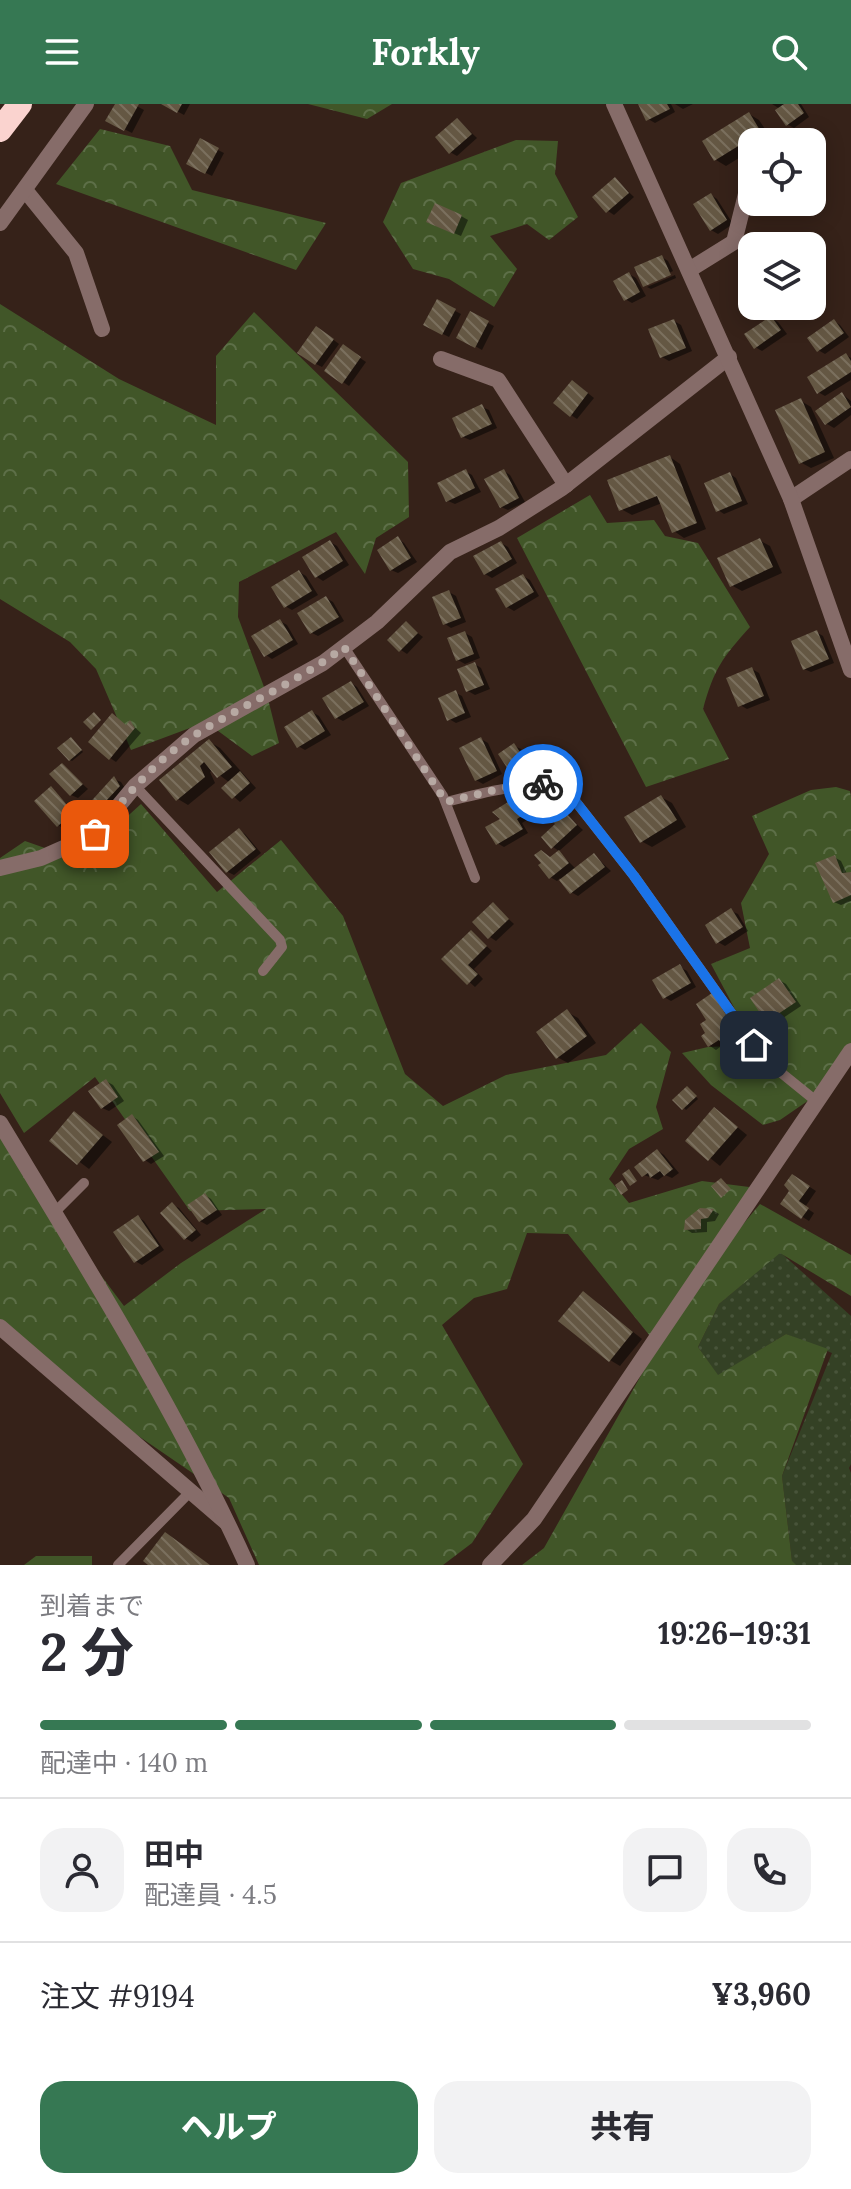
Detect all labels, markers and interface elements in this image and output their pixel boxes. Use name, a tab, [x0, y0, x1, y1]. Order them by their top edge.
text: Forkly	[371, 29, 480, 75]
icon: menu	[40, 30, 84, 74]
icon: search	[767, 30, 811, 74]
map controls	[738, 128, 826, 320]
button: locate	[738, 128, 826, 216]
button: layers	[738, 232, 826, 320]
courier	[503, 744, 583, 824]
icon: bike	[521, 762, 565, 806]
pin	[61, 800, 129, 868]
icon: bag	[73, 812, 117, 856]
pin	[720, 1011, 788, 1079]
icon: home	[732, 1023, 776, 1067]
text: 到着まで	[40, 1589, 144, 1622]
text: 19:26–19:31	[658, 1614, 811, 1652]
text: 2 分	[40, 1619, 133, 1685]
text: 配達中 · 140 m	[40, 1746, 208, 1779]
button: person	[40, 1828, 124, 1912]
button: chat	[623, 1828, 707, 1912]
button: phone	[727, 1828, 811, 1912]
text: 田中	[144, 1835, 204, 1873]
text: 配達員 · 4.5	[144, 1878, 277, 1911]
text: ¥3,960	[711, 1975, 811, 2013]
text: 注文 #9194	[40, 1977, 195, 2015]
button: ヘルプ	[40, 2081, 418, 2173]
button: 共有	[434, 2081, 811, 2173]

